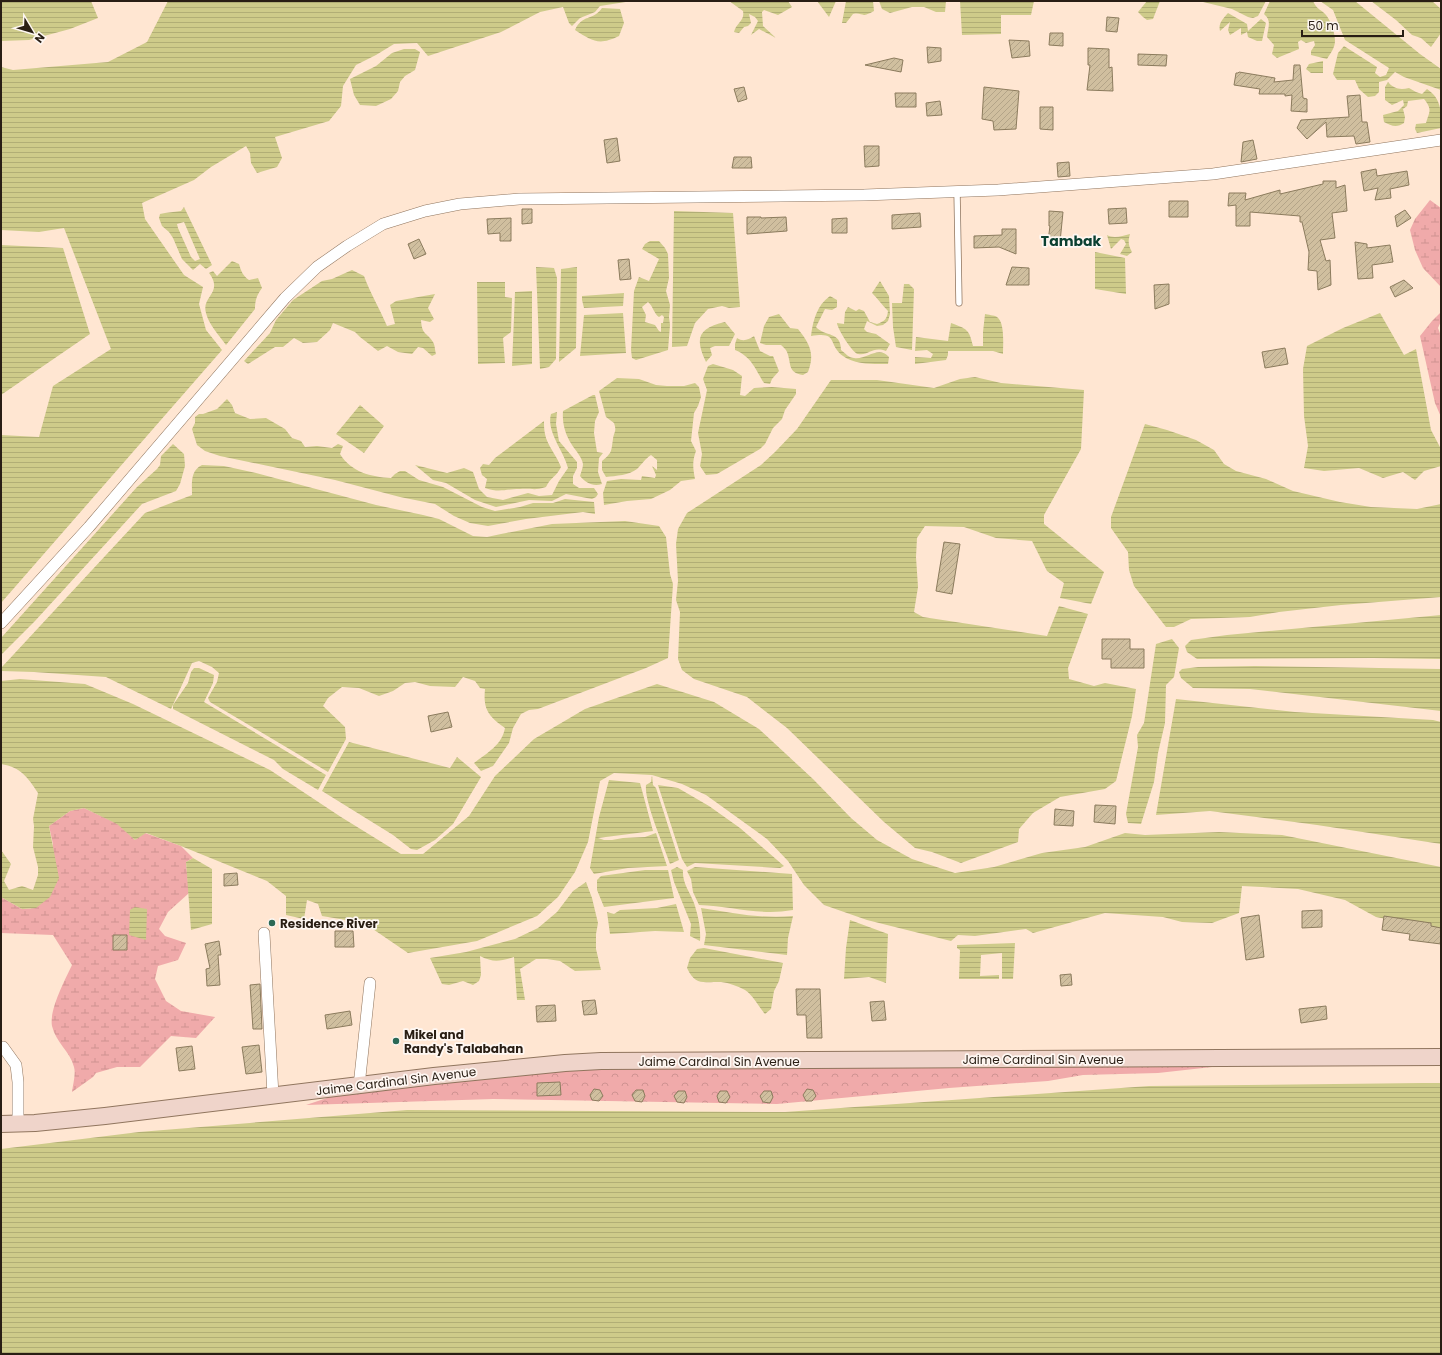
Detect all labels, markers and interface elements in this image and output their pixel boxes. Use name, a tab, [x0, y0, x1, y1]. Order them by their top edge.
north arrow	[12, 12, 52, 52]
scale bar	[1302, 12, 1403, 38]
text: 50 m	[1308, 17, 1339, 34]
text: N	[31, 30, 49, 46]
district label: Tambak	[1041, 231, 1101, 251]
place label: Residence River	[280, 915, 378, 932]
marker: Residence River	[267, 918, 277, 928]
place label: Mikel and Randy's Talabahan	[404, 1026, 523, 1057]
marker: Mikel and Randy's Talabahan	[391, 1036, 401, 1046]
street label: Jaime Cardinal Sin Avenue	[962, 1051, 1124, 1068]
street label: Jaime Cardinal Sin Avenue	[638, 1053, 800, 1070]
street label: Jaime Cardinal Sin Avenue	[315, 1063, 477, 1099]

